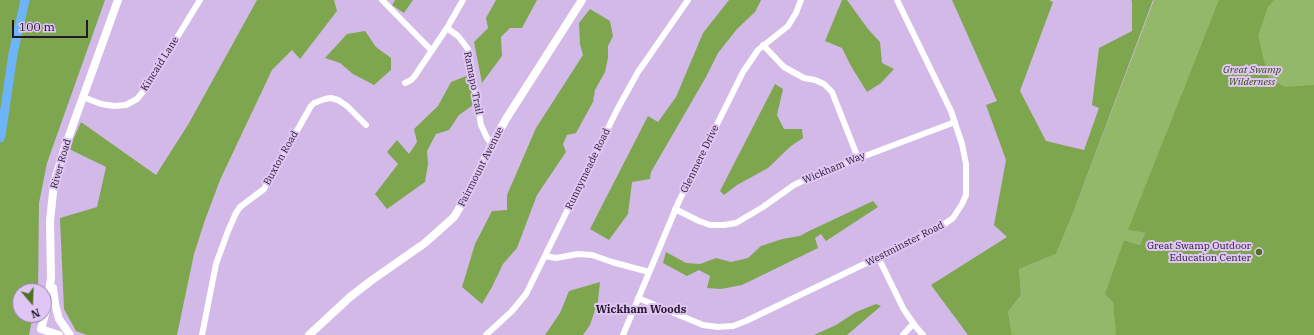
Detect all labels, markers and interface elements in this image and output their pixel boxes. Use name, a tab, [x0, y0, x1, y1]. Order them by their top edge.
scale bar	[14, 12, 90, 38]
text: 100 m	[19, 19, 55, 34]
street label: Kincaid Lane	[139, 35, 181, 93]
street label: Ramapo Trail	[461, 51, 485, 115]
park label: Great Swamp Wilderness	[1223, 64, 1281, 88]
street label: Glenmere Drive	[678, 123, 722, 195]
street label: Fairmount Avenue	[456, 125, 506, 209]
street label: Runnymeade Road	[563, 126, 613, 212]
street label: Buxton Road	[261, 129, 301, 187]
street label: River Road	[48, 138, 74, 190]
street label: Wickham Way	[801, 149, 867, 187]
street label: Westminster Road	[864, 219, 946, 269]
place label: Great Swamp Outdoor Education Center	[1147, 240, 1251, 264]
marker: Great Swamp Outdoor Education Center	[1254, 247, 1264, 257]
north arrow	[12, 283, 52, 323]
district label: Wickham Woods	[596, 303, 686, 317]
text: N	[29, 305, 42, 321]

